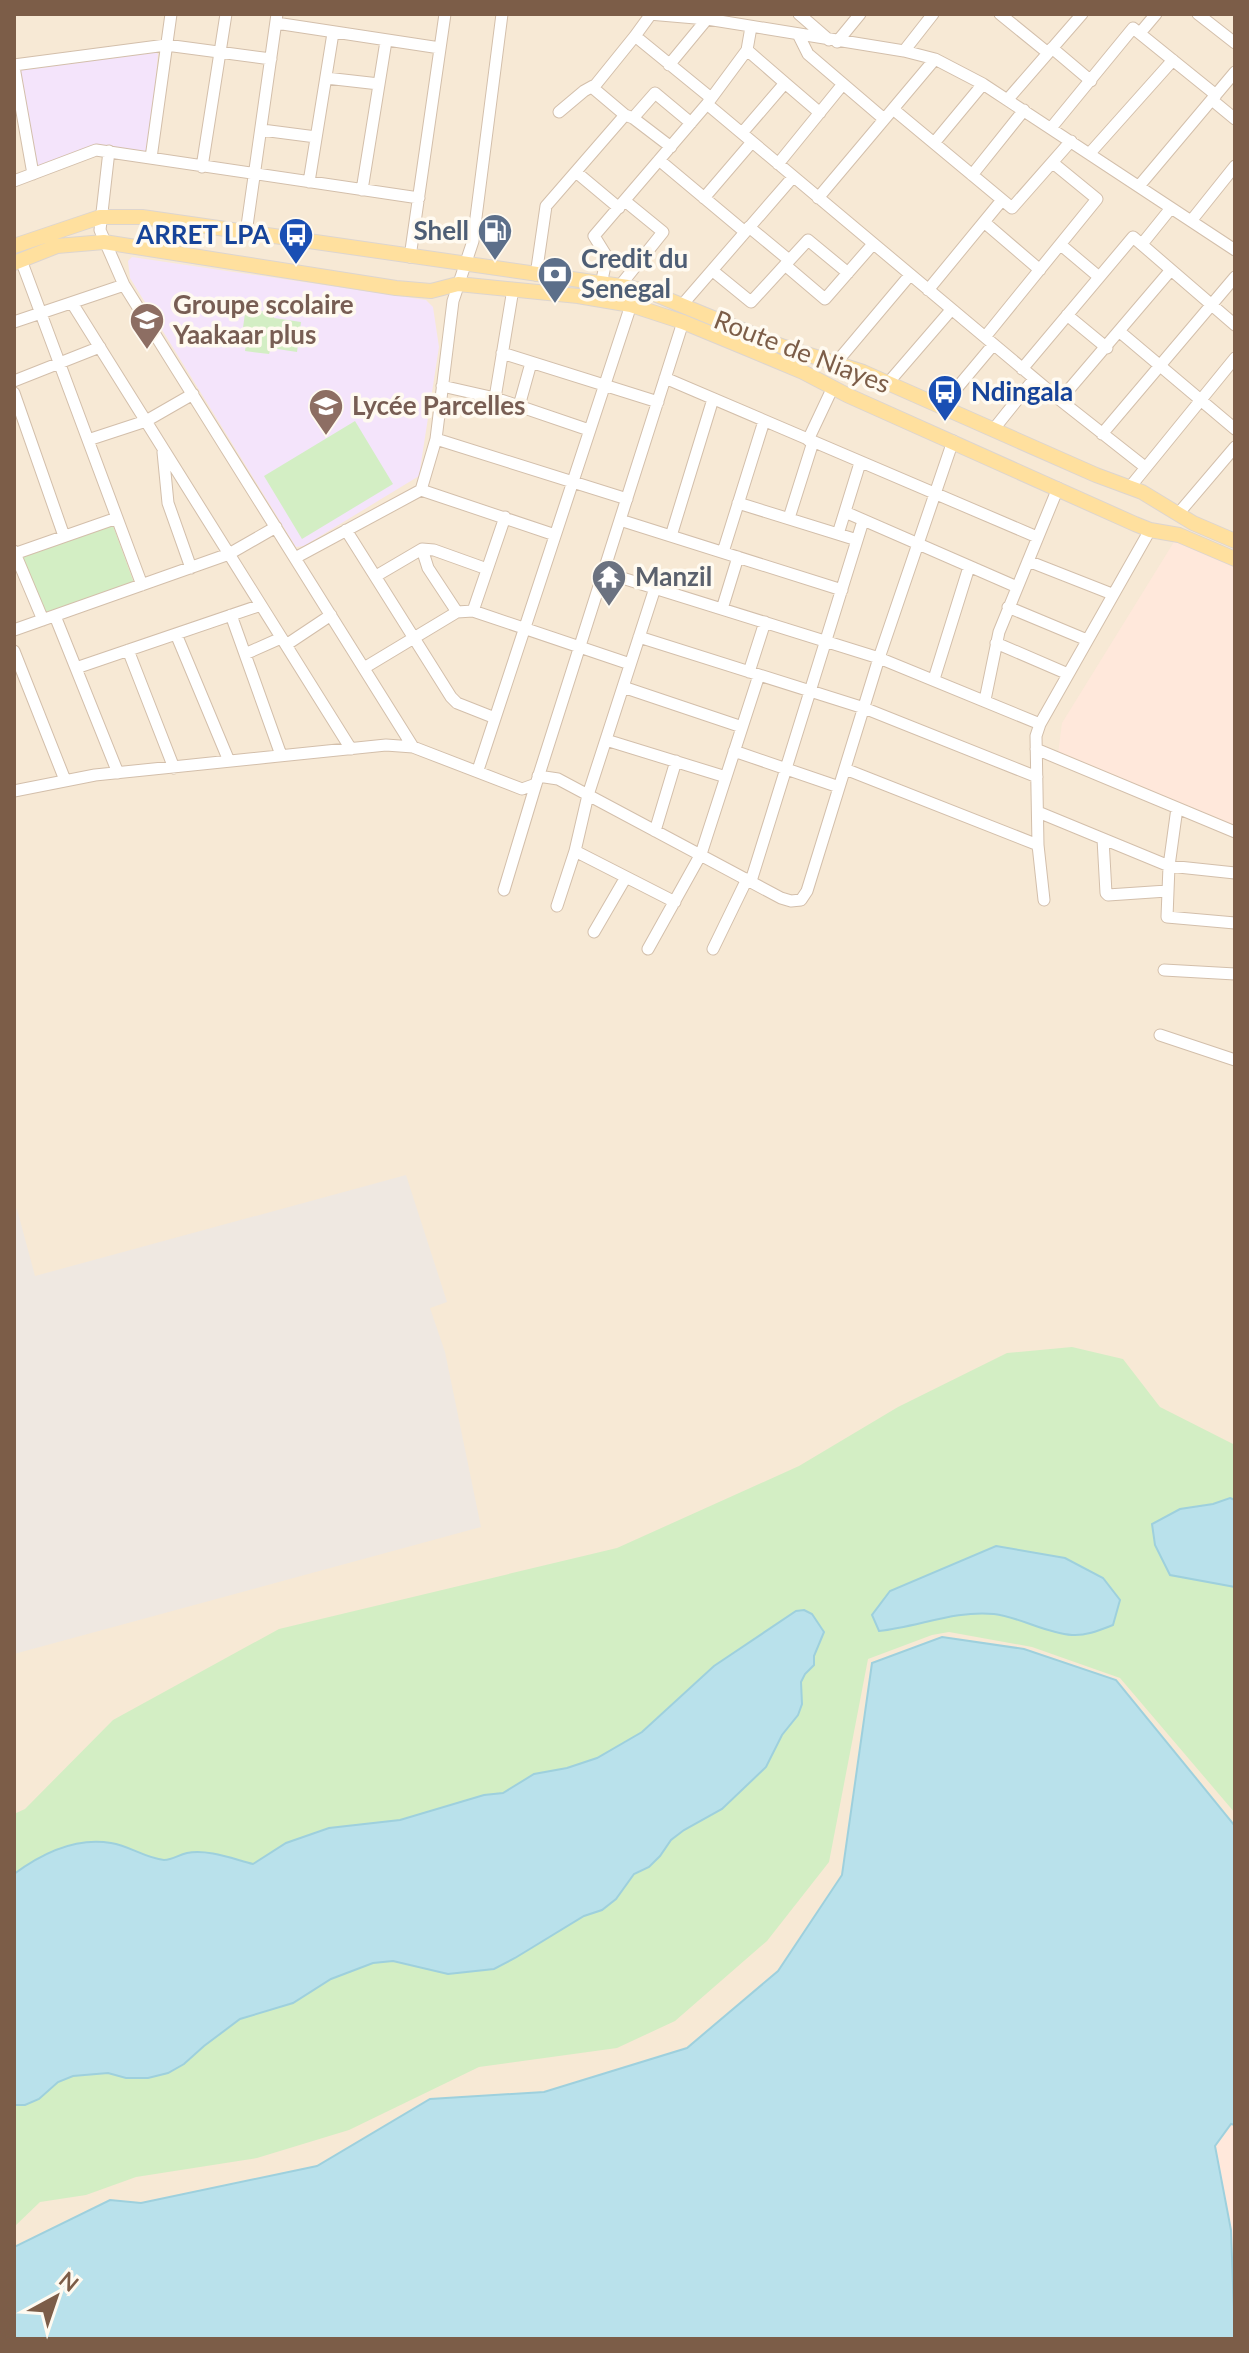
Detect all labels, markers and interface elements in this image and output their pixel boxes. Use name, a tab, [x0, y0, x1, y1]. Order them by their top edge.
fuel station icon: Shell	[476, 212, 514, 262]
place label: Shell	[413, 214, 469, 246]
bus stop icon: ARRET LPA	[277, 216, 315, 266]
place label: ARRET LPA	[135, 218, 271, 250]
place label: Credit du Senegal	[581, 242, 688, 304]
bank icon: Credit du Senegal	[536, 255, 574, 305]
place label: Groupe scolaire Yaakaar plus	[172, 288, 354, 350]
school or university icon: Groupe scolaire Yaakaar plus	[128, 301, 166, 351]
street label: Route de Niayes	[710, 303, 895, 399]
bus stop icon: Ndingala	[926, 373, 964, 423]
place label: Ndingala	[971, 375, 1073, 407]
school or university icon: Lycée Parcelles	[307, 387, 345, 437]
place label: Lycée Parcelles	[352, 389, 525, 421]
temple icon: Manzil	[590, 558, 628, 608]
place label: Manzil	[635, 560, 712, 592]
north arrow	[16, 2257, 96, 2337]
text: N	[54, 2266, 84, 2297]

